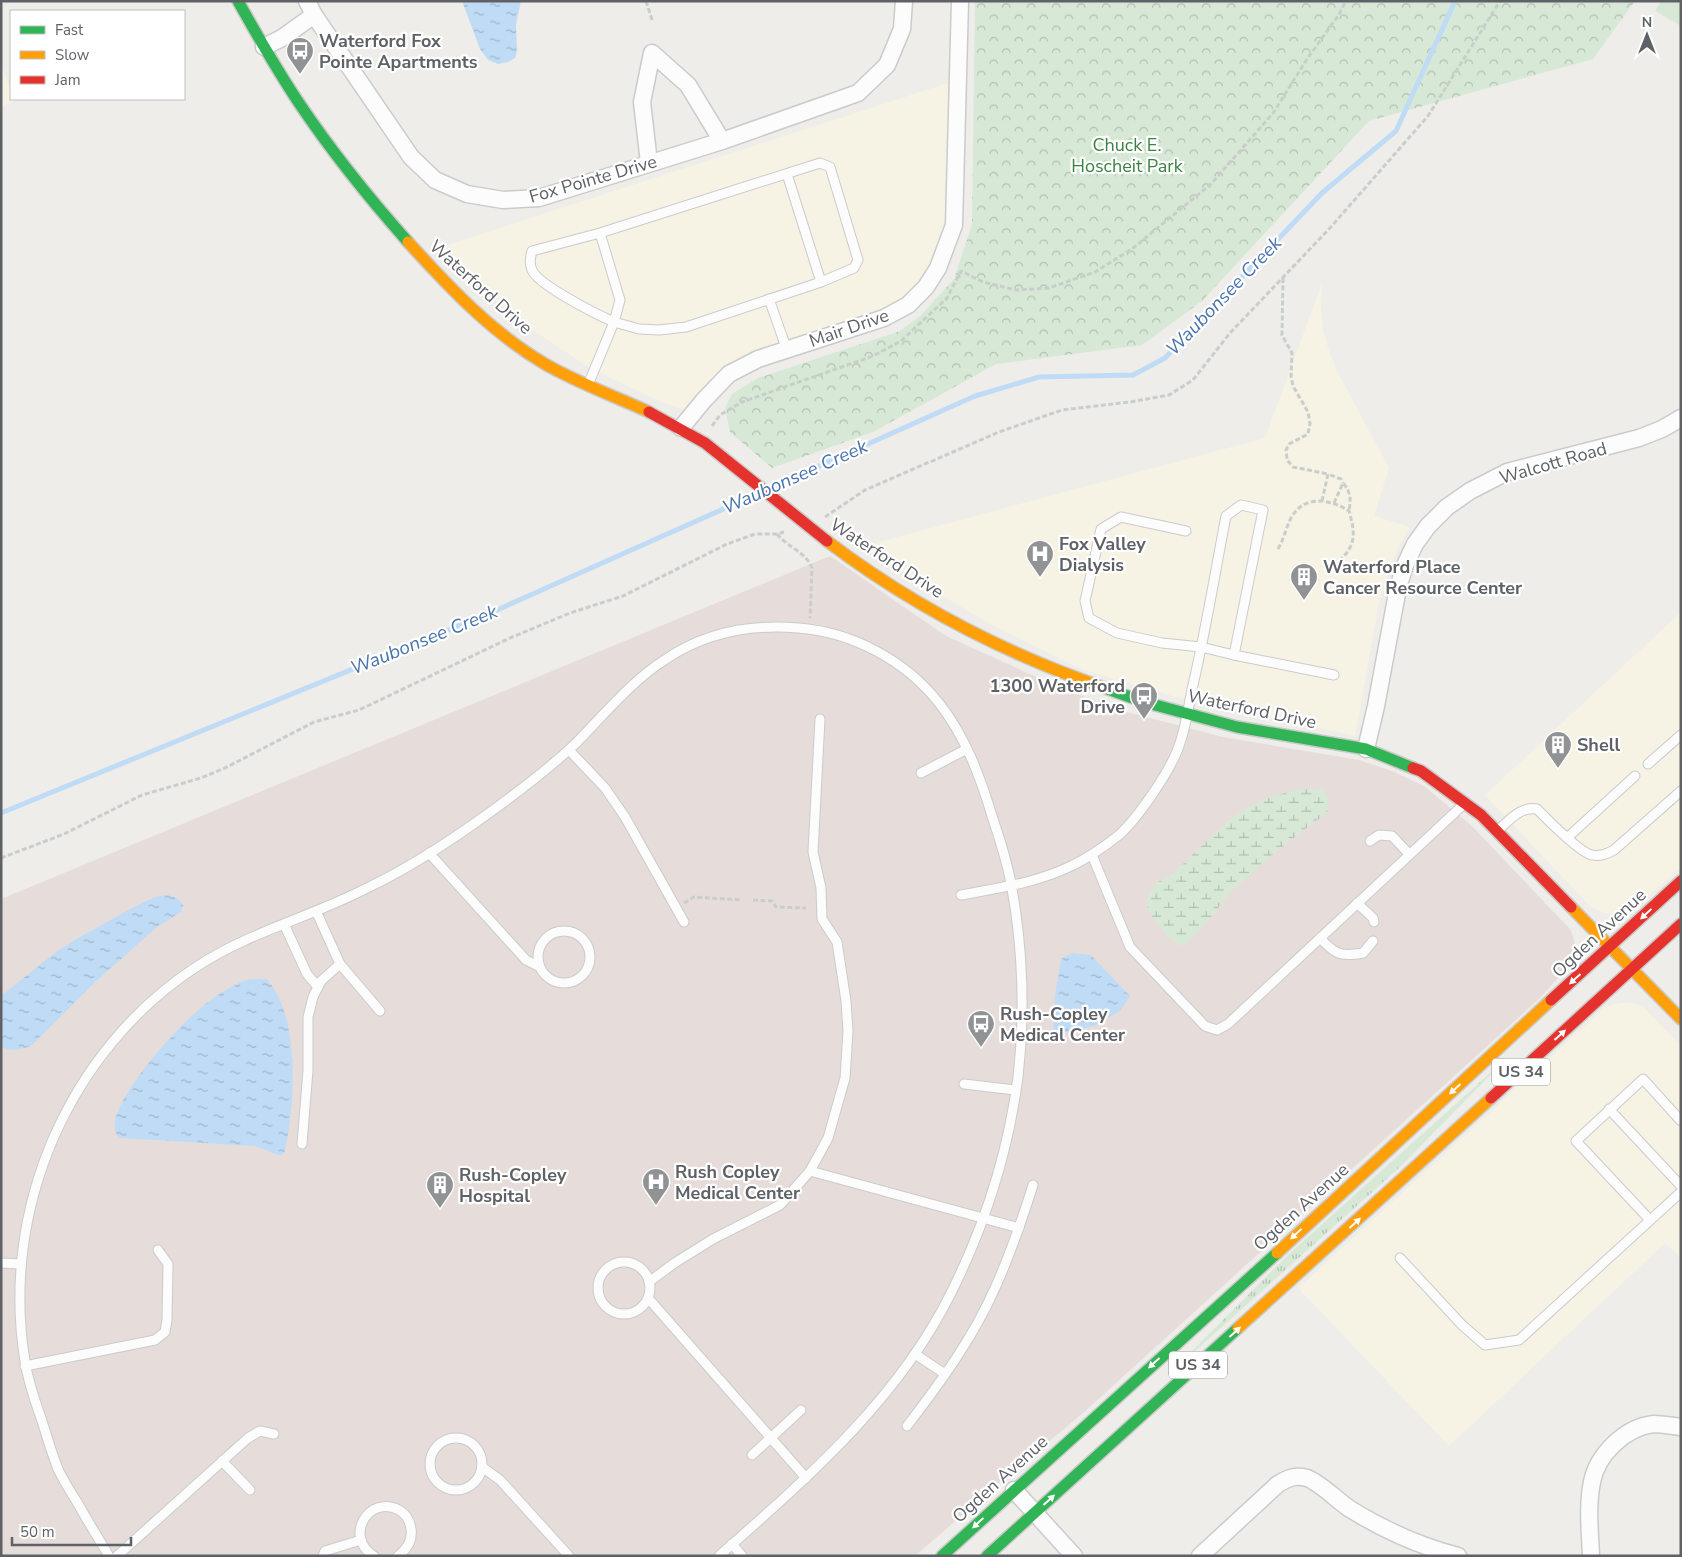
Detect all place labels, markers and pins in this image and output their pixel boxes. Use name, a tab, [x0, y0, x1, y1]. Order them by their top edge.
place label: Waterford Fox Pointe Apartments	[319, 29, 478, 74]
bus stop icon: Waterford Fox Pointe Apartments	[285, 36, 315, 75]
place label: Fox Valley Dialysis	[1059, 532, 1146, 577]
hospital icon: Fox Valley Dialysis	[1025, 539, 1055, 578]
place label: Waterford Place Cancer Resource Center	[1323, 555, 1522, 600]
building icon: Waterford Place Cancer Resource Center	[1289, 562, 1319, 601]
place label: 1300 Waterford Drive	[990, 674, 1125, 719]
bus stop icon: 1300 Waterford Drive	[1129, 681, 1159, 720]
building icon: Shell	[1543, 730, 1573, 769]
place label: Shell	[1577, 733, 1620, 757]
place label: Rush-Copley Medical Center	[1000, 1002, 1125, 1047]
bus stop icon: Rush-Copley Medical Center	[966, 1009, 996, 1048]
place label: Rush Copley Medical Center	[675, 1160, 800, 1205]
place label: Rush-Copley Hospital	[459, 1163, 567, 1208]
hospital icon: Rush Copley Medical Center	[641, 1167, 671, 1206]
building icon: Rush-Copley Hospital	[425, 1170, 455, 1209]

